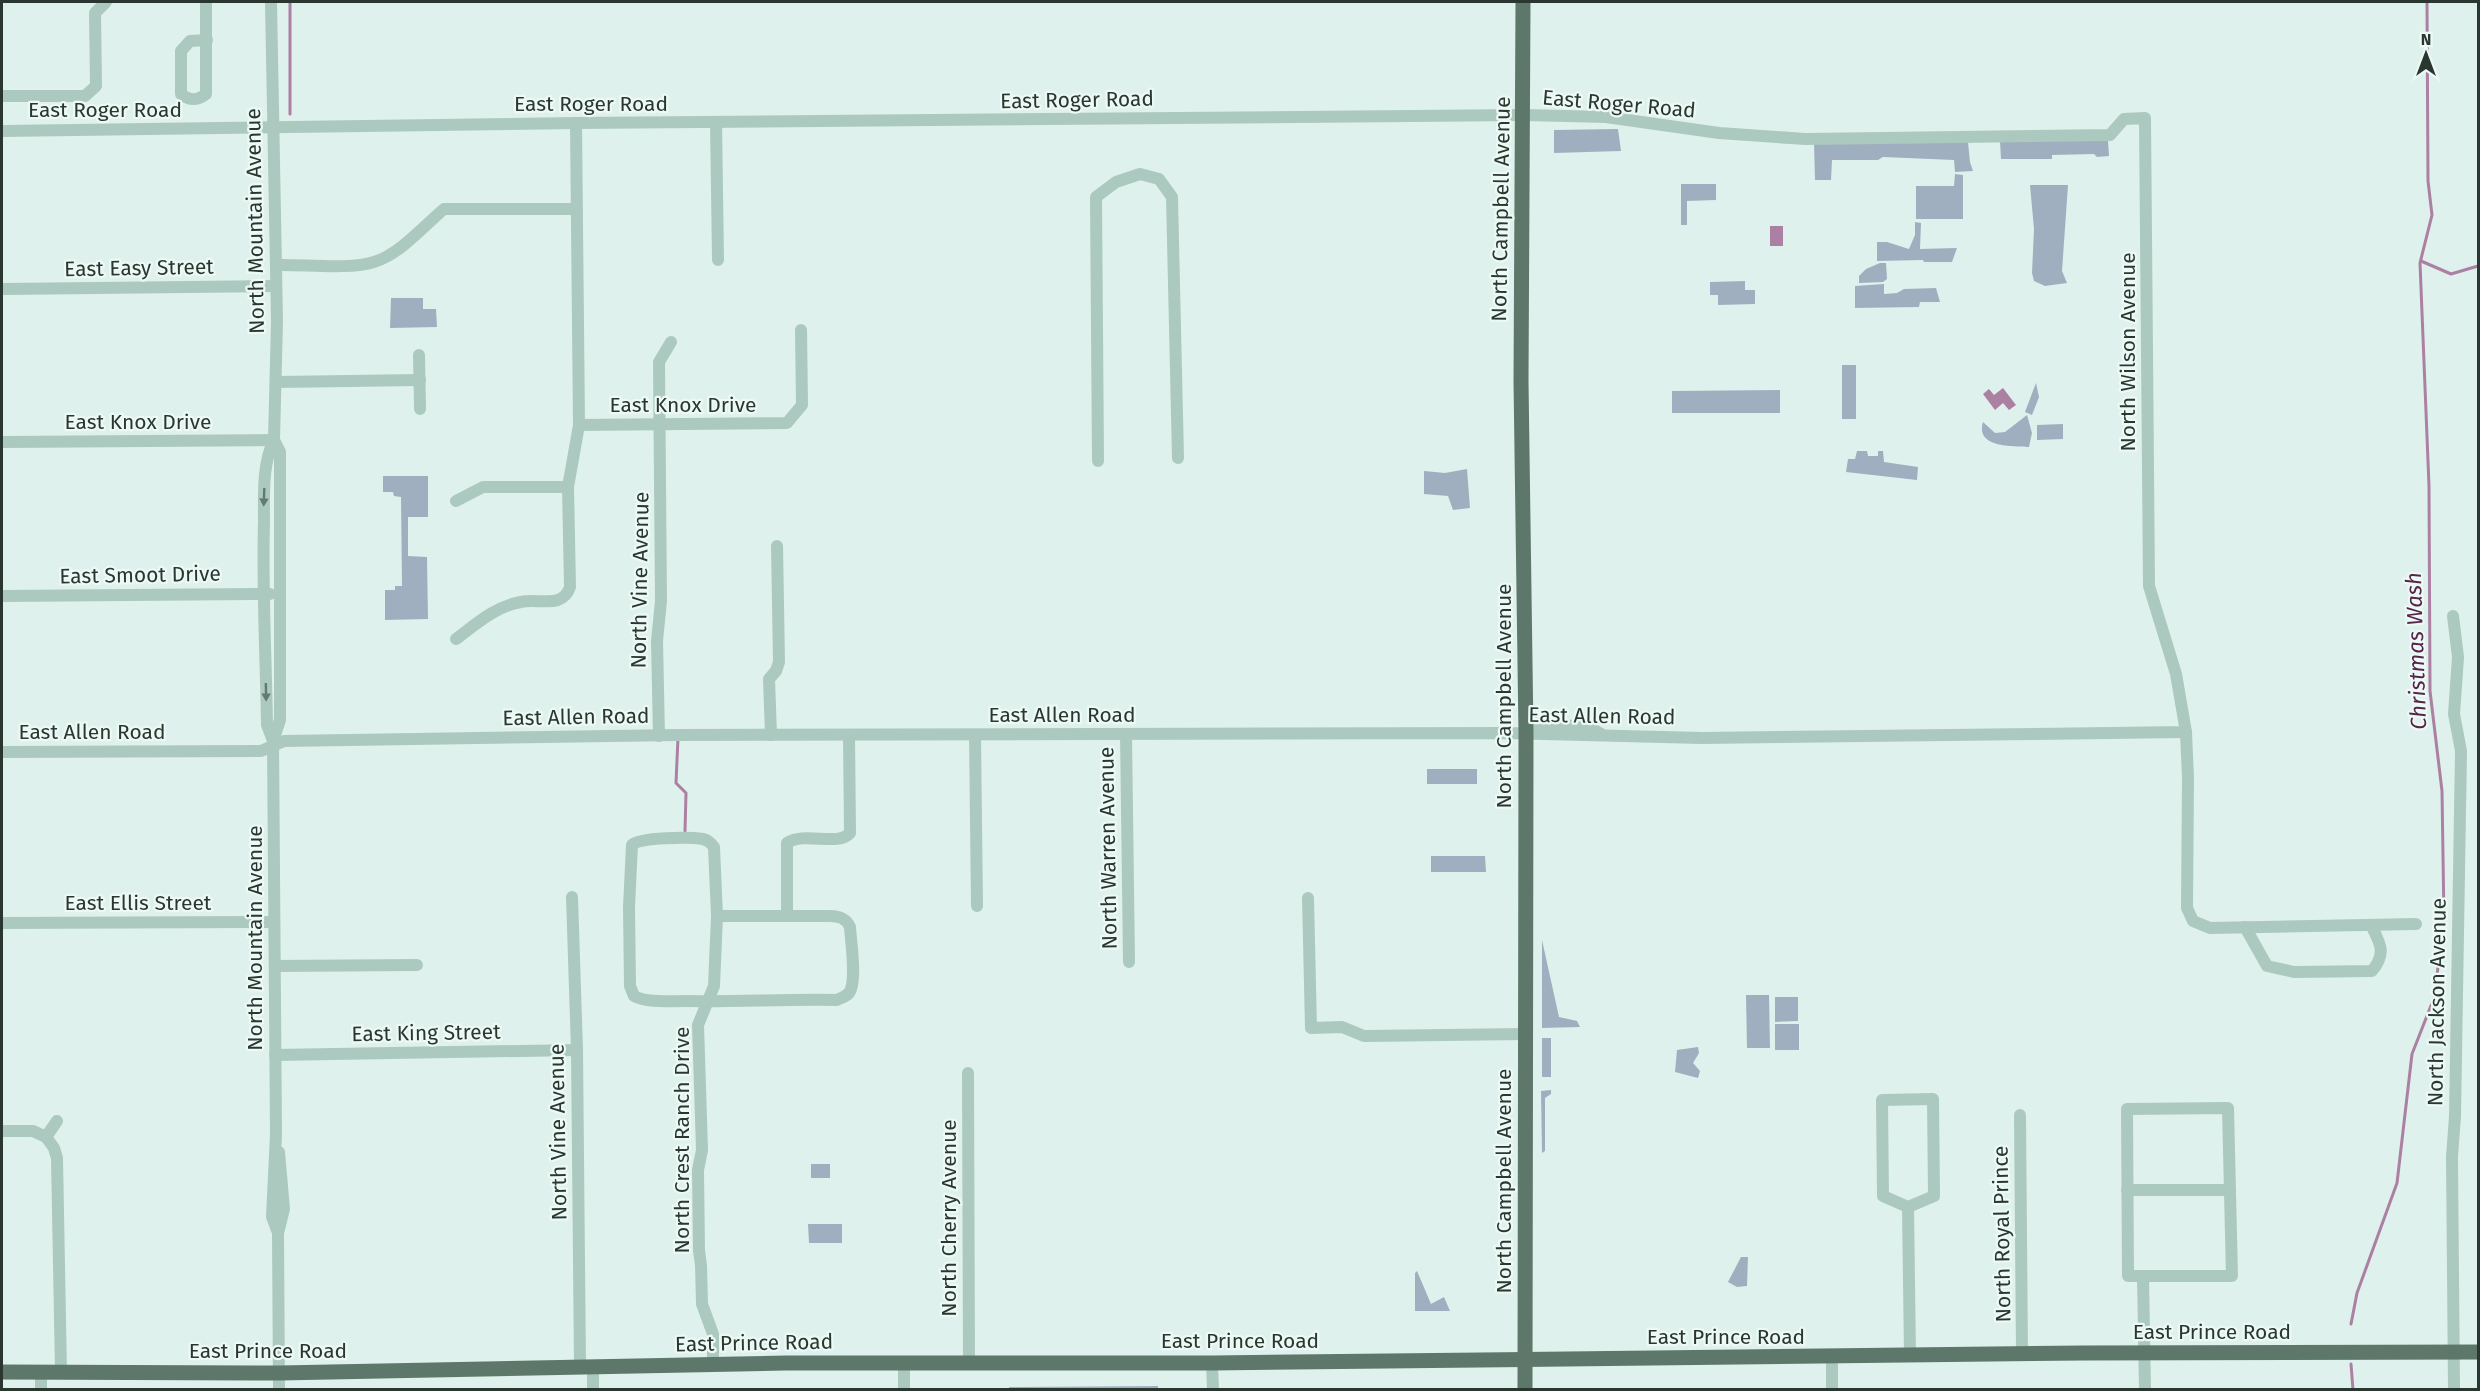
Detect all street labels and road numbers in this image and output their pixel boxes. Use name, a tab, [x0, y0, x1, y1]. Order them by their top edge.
street label: East Roger Road	[1541, 84, 1697, 124]
street label: East Roger Road	[1000, 86, 1154, 114]
street label: East Roger Road	[514, 91, 668, 117]
street label: North Campbell Avenue	[1486, 96, 1516, 322]
street label: East Roger Road	[28, 97, 182, 123]
street label: North Mountain Avenue	[240, 108, 270, 334]
street label: North Wilson Avenue	[2115, 252, 2141, 452]
street label: East Easy Street	[64, 254, 214, 282]
street label: East Knox Drive	[610, 392, 756, 418]
street label: East Knox Drive	[65, 409, 211, 435]
street label: North Vine Avenue	[625, 491, 655, 669]
street label: East Smoot Drive	[59, 561, 221, 589]
street label: North Campbell Avenue	[1491, 583, 1517, 809]
street label: East Allen Road	[988, 702, 1136, 728]
street label: East Allen Road	[1528, 702, 1676, 730]
street label: East Allen Road	[502, 703, 650, 731]
street label: East Allen Road	[18, 719, 166, 745]
street label: North Warren Avenue	[1093, 746, 1123, 950]
street label: North Mountain Avenue	[242, 825, 268, 1051]
street label: East Ellis Street	[65, 890, 212, 916]
street label: North Jackson Avenue	[2422, 898, 2452, 1106]
street label: East King Street	[351, 1019, 501, 1047]
street label: North Crest Ranch Drive	[669, 1027, 695, 1253]
street label: North Vine Avenue	[543, 1043, 573, 1221]
street label: North Campbell Avenue	[1491, 1068, 1517, 1294]
street label: North Cherry Avenue	[936, 1119, 962, 1317]
street label: North Royal Prince	[1987, 1145, 2017, 1323]
street label: East Prince Road	[2133, 1319, 2291, 1345]
street label: East Prince Road	[1647, 1324, 1805, 1350]
street label: East Prince Road	[1161, 1328, 1319, 1354]
street label: East Prince Road	[675, 1329, 833, 1357]
street label: East Prince Road	[189, 1338, 347, 1364]

